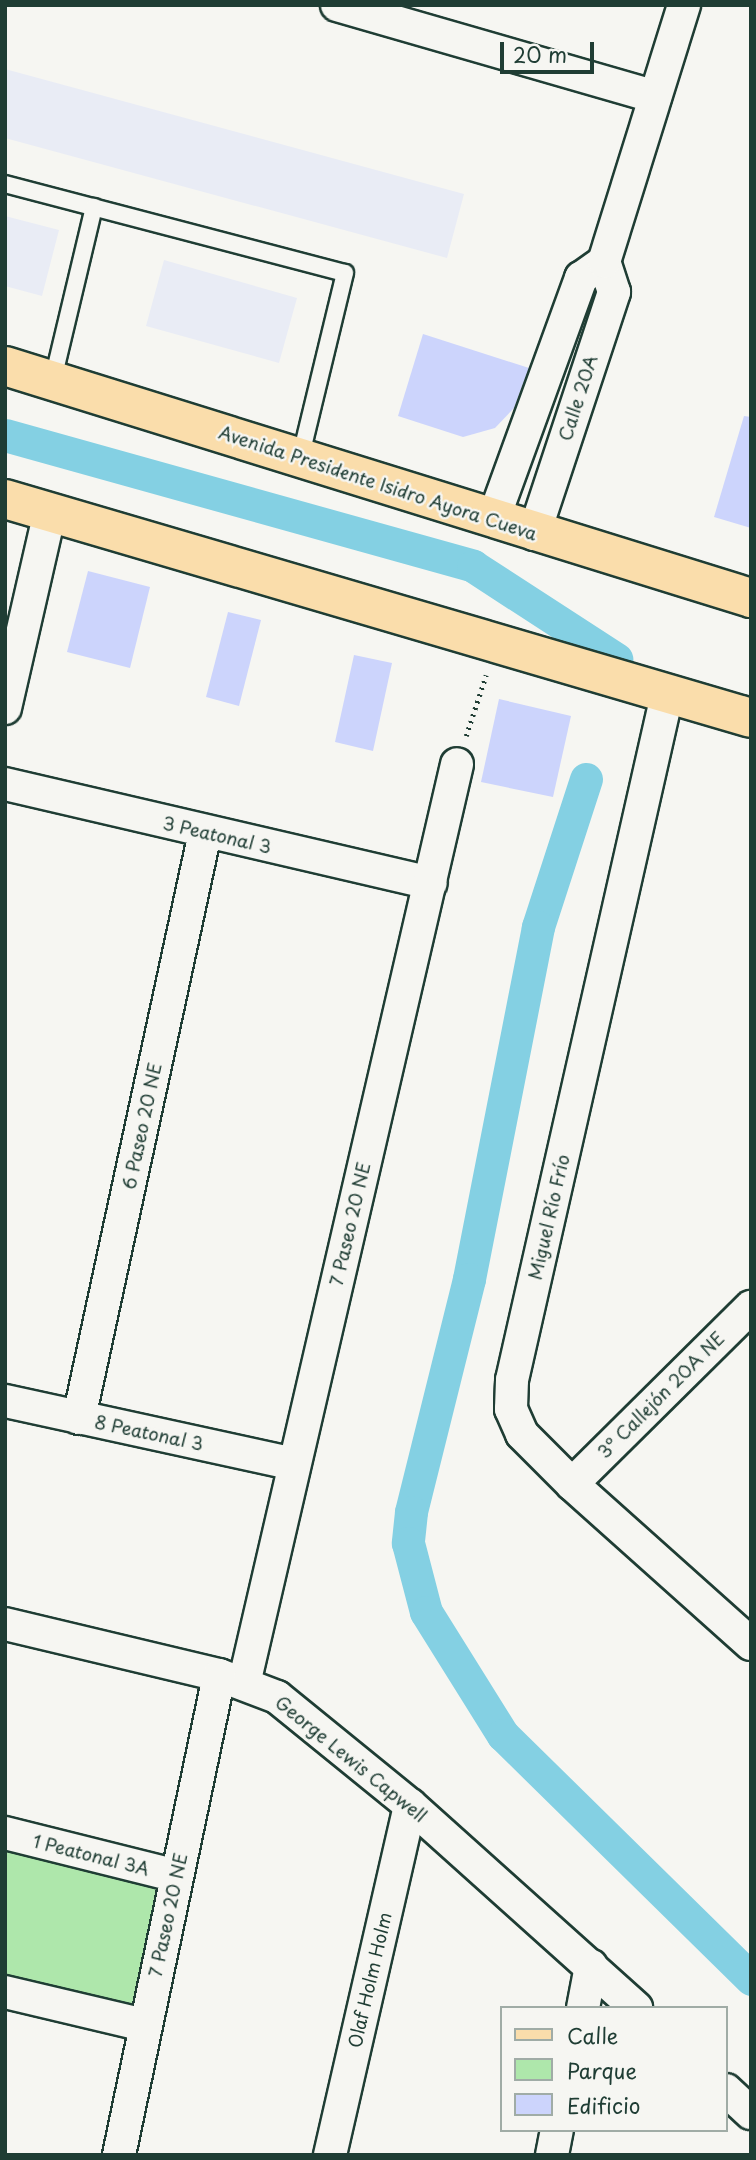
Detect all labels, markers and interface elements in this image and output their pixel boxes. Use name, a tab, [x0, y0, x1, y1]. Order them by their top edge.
scale bar	[504, 28, 598, 72]
text: 20 m	[513, 38, 567, 70]
street label: Calle 20A	[554, 352, 602, 444]
street label: Avenida Presidente Isidro Ayora Cueva	[216, 421, 540, 545]
street label: 3 Peatonal 3	[161, 812, 273, 858]
street label: 6 Paseo 20 NE	[118, 1060, 166, 1192]
street label: Miguel Río Frío	[524, 1151, 574, 1283]
street label: 7 Paseo 20 NE	[325, 1159, 375, 1289]
street label: 3° Callejón 20A NE	[593, 1327, 729, 1463]
street label: 8 Peatonal 3	[93, 1411, 205, 1455]
street label: George Lewis Capwell	[271, 1691, 431, 1827]
street label: 1 Peatonal 3A	[30, 1830, 152, 1880]
street label: 7 Paseo 20 NE	[144, 1850, 192, 1980]
street label: Olaf Holm Holm	[344, 1909, 396, 2051]
legend	[500, 2006, 728, 2132]
text: Calle	[567, 2019, 618, 2051]
text: Parque	[567, 2054, 637, 2086]
text: Edificio	[567, 2089, 640, 2121]

